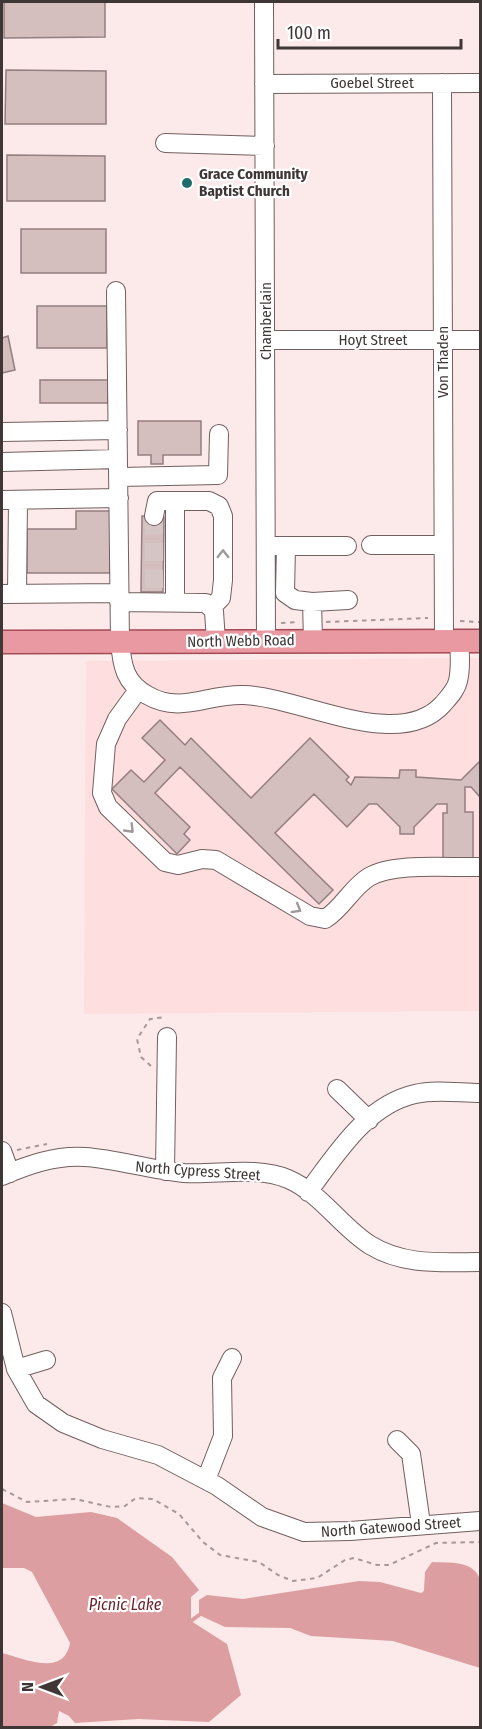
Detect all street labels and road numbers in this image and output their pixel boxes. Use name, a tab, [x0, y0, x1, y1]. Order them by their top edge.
street label: Goebel Street	[330, 74, 414, 92]
street label: Chamberlain	[257, 282, 275, 360]
street label: Von Thaden	[434, 326, 452, 398]
street label: Hoyt Street	[339, 331, 408, 349]
street label: North Webb Road	[187, 631, 295, 651]
street label: North Cypress Street	[135, 1158, 261, 1184]
street label: North Gatewood Street	[320, 1513, 462, 1541]

